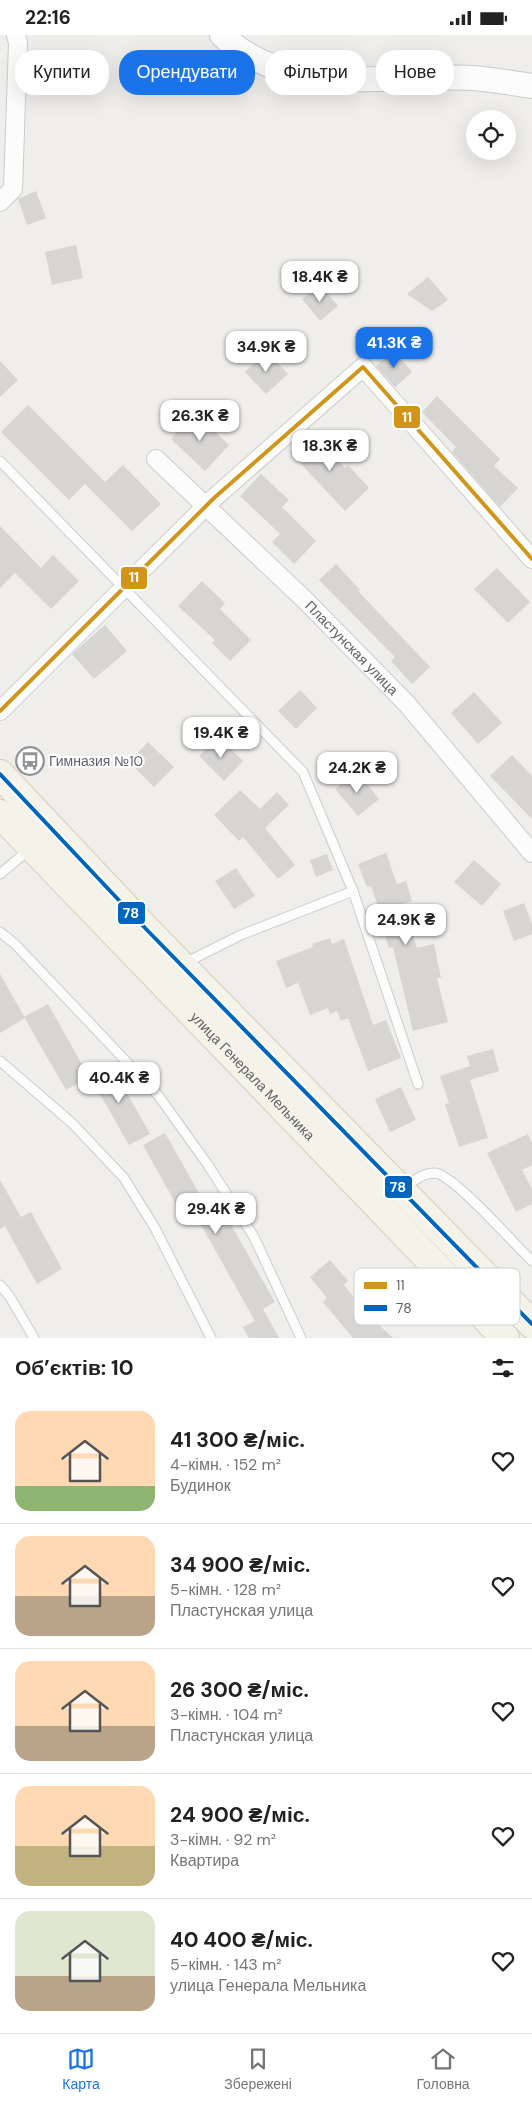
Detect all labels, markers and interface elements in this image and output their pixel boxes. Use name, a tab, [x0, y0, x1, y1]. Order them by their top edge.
text: 22:16	[25, 5, 71, 30]
chip: Купити	[15, 50, 109, 95]
chip: Орендувати	[119, 50, 255, 95]
chip: Фільтри	[265, 50, 366, 95]
chip: Нове	[376, 50, 454, 95]
map controls	[466, 110, 516, 160]
button: locate	[466, 110, 516, 160]
pin: 18.4K ₴	[274, 261, 366, 303]
text: 18.4K ₴	[292, 266, 348, 287]
pin: 41.3K ₴	[348, 327, 440, 369]
pin: 34.9K ₴	[220, 331, 312, 373]
text: 41.3K ₴	[367, 332, 421, 353]
text: 34.9K ₴	[237, 336, 295, 357]
pin: 26.3K ₴	[154, 399, 246, 442]
text: 26.3K ₴	[171, 405, 229, 426]
line badge: 11	[393, 405, 421, 429]
text: 11	[402, 408, 412, 426]
pin: 18.3K ₴	[284, 429, 376, 472]
text: 18.3K ₴	[303, 435, 357, 456]
line badge: 11	[120, 566, 148, 590]
text: 11	[129, 568, 139, 586]
street label: Пластунская улица	[301, 597, 402, 699]
pin: 19.4K ₴	[175, 717, 267, 759]
text: 19.4K ₴	[194, 722, 248, 743]
bus stop icon: Гимназия №10	[15, 746, 45, 776]
pin: 24.2K ₴	[311, 751, 403, 794]
place label: Гимназия №10	[49, 752, 143, 770]
text: 24.2K ₴	[328, 757, 386, 778]
line badge: 78	[117, 901, 146, 925]
pin: 24.9K ₴	[360, 903, 452, 946]
text: 78	[123, 904, 139, 922]
text: 24.9K ₴	[377, 909, 435, 930]
street label: улица Генерала Мельника	[186, 1008, 319, 1144]
pin: 40.4K ₴	[73, 1061, 165, 1104]
text: 40.4K ₴	[89, 1067, 149, 1088]
line badge: 78	[384, 1175, 413, 1199]
text: 78	[390, 1178, 406, 1196]
pin: 29.4K ₴	[170, 1193, 262, 1235]
text: 29.4K ₴	[187, 1198, 245, 1219]
legend	[354, 1268, 520, 1325]
text: 11	[396, 1276, 405, 1294]
text: 78	[396, 1299, 412, 1317]
text: Об’єктів: 10	[15, 1354, 134, 1382]
icon: filters	[489, 1354, 517, 1382]
text: 41 300 ₴/міс.	[170, 1426, 305, 1454]
icon: home	[55, 1431, 115, 1491]
icon: heart	[489, 1447, 517, 1475]
text: 4-кімн. · 152 m²	[170, 1454, 281, 1475]
text: Будинок	[170, 1475, 231, 1496]
text: 34 900 ₴/міс.	[170, 1551, 310, 1579]
icon: home	[55, 1556, 115, 1616]
icon: heart	[489, 1572, 517, 1600]
text: 5-кімн. · 128 m²	[170, 1579, 281, 1600]
text: Пластунская улица	[170, 1600, 313, 1621]
text: 26 300 ₴/міс.	[170, 1676, 309, 1704]
icon: home	[55, 1681, 115, 1741]
icon: heart	[489, 1697, 517, 1725]
text: 3-кімн. · 104 m²	[170, 1704, 283, 1725]
text: Пластунская улица	[170, 1725, 313, 1746]
text: 24 900 ₴/міс.	[170, 1801, 310, 1829]
icon: home	[55, 1806, 115, 1866]
icon: heart	[489, 1822, 517, 1850]
text: 3-кімн. · 92 m²	[170, 1829, 276, 1850]
text: Квартира	[170, 1850, 239, 1871]
text: 40 400 ₴/міс.	[170, 1926, 313, 1954]
icon: home	[55, 1931, 115, 1991]
icon: heart	[489, 1947, 517, 1975]
text: 5-кімн. · 143 m²	[170, 1954, 282, 1975]
text: улица Генерала Мельника	[170, 1975, 366, 1996]
tab: Карта	[62, 2045, 100, 2093]
tab: Збережені	[224, 2045, 292, 2093]
tab: Головна	[416, 2045, 470, 2093]

